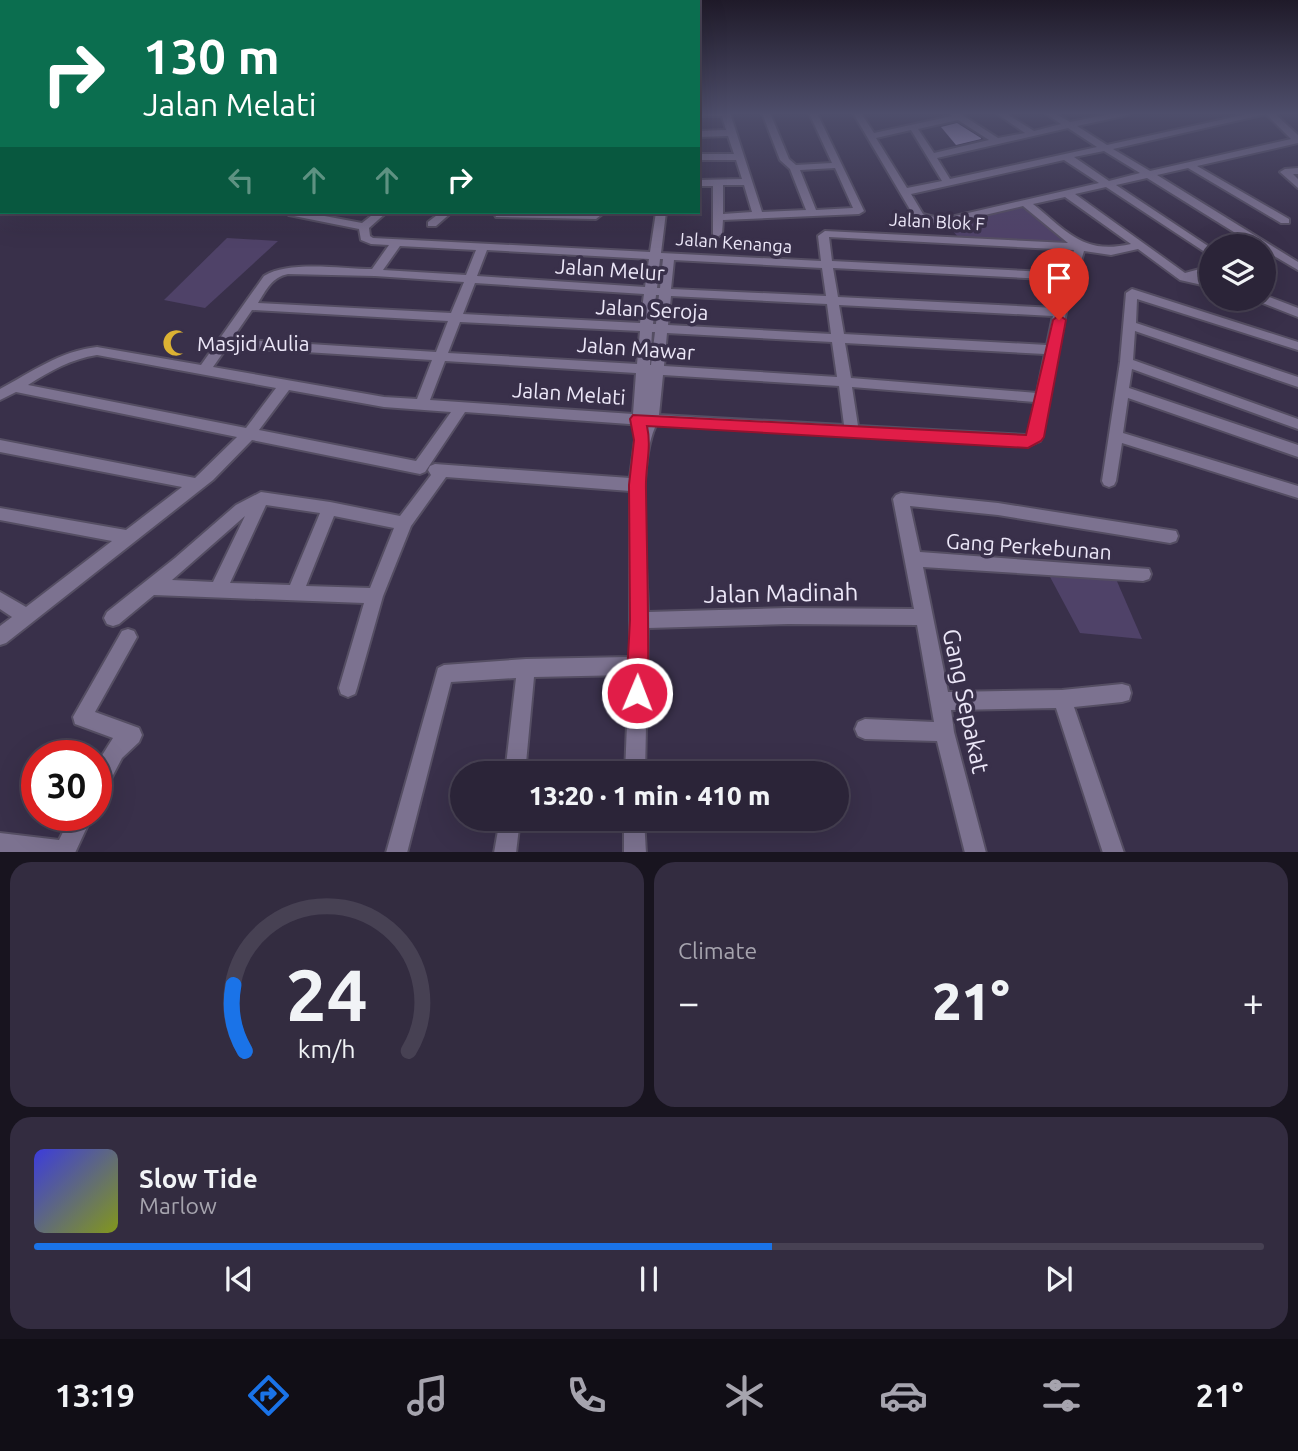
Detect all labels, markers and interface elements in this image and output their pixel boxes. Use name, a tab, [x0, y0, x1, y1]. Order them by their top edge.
icon: right	[28, 28, 119, 119]
text: 130 m	[143, 28, 280, 83]
text: Jalan Melati	[143, 86, 316, 122]
icon: left	[222, 161, 260, 199]
icon: ahead	[295, 161, 333, 199]
icon: ahead	[368, 161, 406, 199]
icon: right	[441, 161, 479, 199]
street label: Jalan Blok F	[889, 209, 985, 233]
street label: Jalan Kenanga	[675, 228, 793, 256]
map controls	[1199, 234, 1276, 311]
button: layers	[1199, 234, 1276, 311]
pin	[1029, 248, 1089, 320]
street label: Jalan Melur	[555, 253, 666, 285]
icon: arrive	[1040, 259, 1078, 297]
street label: Jalan Seroja	[595, 294, 709, 324]
mosque icon: Masjid Aulia	[161, 328, 191, 358]
place label: Masjid Aulia	[197, 331, 310, 355]
street label: Jalan Mawar	[576, 332, 696, 364]
street label: Jalan Melati	[511, 377, 627, 409]
street label: Gang Perkebunan	[945, 528, 1113, 564]
street label: Jalan Madinah	[703, 578, 859, 608]
street label: Gang Sepakat	[937, 626, 995, 776]
position arrow	[600, 656, 674, 730]
speed limit sign: 30	[21, 740, 112, 831]
text: 13:20 · 1 min · 410 m	[529, 781, 770, 810]
text: Climate	[678, 938, 757, 963]
text: 24	[286, 953, 368, 1035]
text: 21°	[932, 972, 1010, 1030]
text: −	[678, 981, 699, 1023]
text: +	[1243, 981, 1264, 1023]
text: km/h	[298, 1034, 356, 1062]
text: Slow Tide	[139, 1164, 258, 1193]
text: Marlow	[139, 1193, 217, 1218]
icon: previous	[220, 1260, 258, 1298]
icon: pause	[630, 1260, 668, 1298]
icon: next	[1040, 1260, 1078, 1298]
icon: directions	[244, 1371, 293, 1420]
icon: music	[403, 1371, 452, 1420]
icon: phone	[562, 1371, 611, 1420]
icon: climate	[720, 1371, 769, 1420]
icon: car	[879, 1371, 928, 1420]
icon: filters	[1037, 1371, 1086, 1420]
text: 13:19	[55, 1377, 135, 1413]
text: 21°	[1196, 1377, 1243, 1413]

